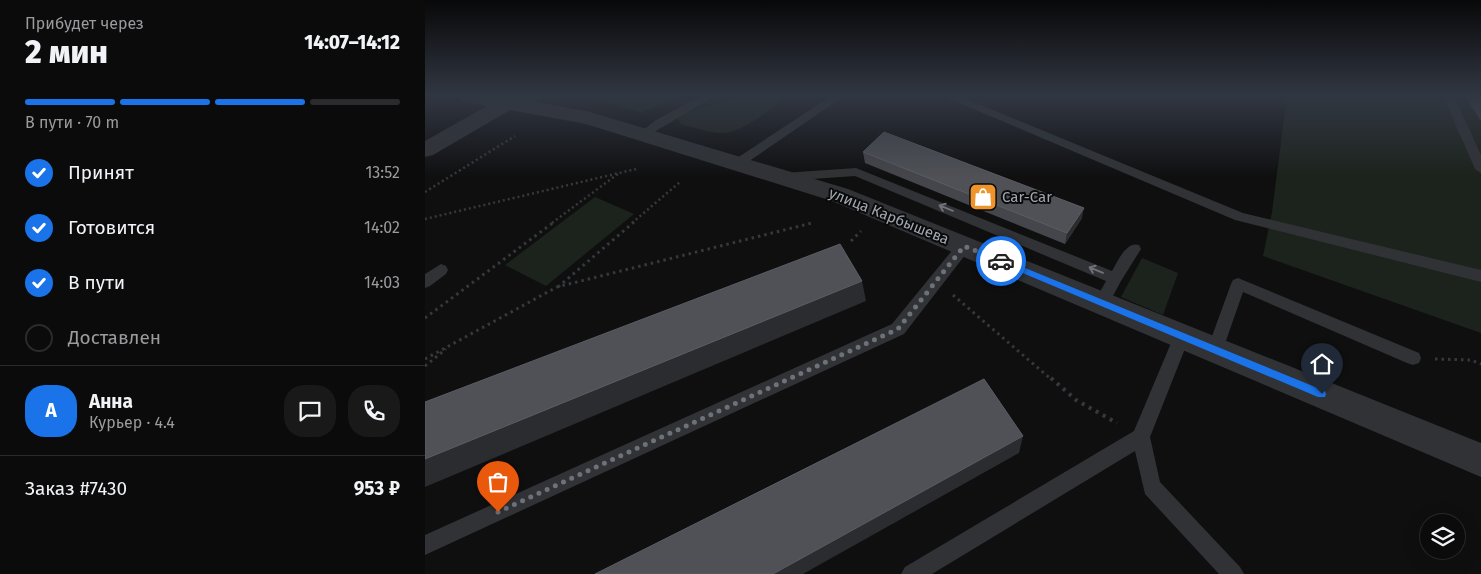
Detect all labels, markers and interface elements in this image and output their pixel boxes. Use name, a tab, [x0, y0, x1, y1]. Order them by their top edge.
text: Прибудет через	[25, 14, 144, 33]
text: 14:07–14:12	[304, 31, 400, 54]
text: 2 мин	[25, 33, 108, 71]
text: В пути · 70 m	[25, 113, 119, 132]
icon: check	[25, 159, 53, 187]
text: Принят	[68, 161, 134, 184]
text: 13:52	[365, 163, 400, 182]
shop icon: Car-Car	[968, 182, 998, 212]
street label: улица Карбышева	[826, 184, 952, 248]
place label: Car-Car	[1002, 188, 1052, 206]
one-way arrow	[939, 203, 954, 213]
icon: check	[25, 214, 53, 242]
text: Готовится	[68, 216, 155, 239]
text: 14:02	[364, 218, 400, 237]
courier	[976, 236, 1026, 286]
icon: car	[987, 247, 1015, 275]
one-way arrow	[1089, 265, 1104, 275]
icon: check	[25, 269, 53, 297]
text: В пути	[68, 271, 125, 294]
text: 14:03	[364, 273, 400, 292]
text: Доставлен	[68, 326, 161, 349]
pin	[1301, 343, 1343, 394]
icon: home	[1308, 350, 1336, 378]
button: chat	[284, 385, 336, 437]
button: phone	[348, 385, 400, 437]
text: Анна	[89, 390, 133, 413]
text: А	[45, 399, 57, 422]
text: Курьер · 4.4	[89, 413, 175, 432]
pin	[477, 461, 519, 512]
icon: bag	[484, 468, 512, 496]
text: Заказ #7430	[25, 477, 127, 500]
text: 953 ₽	[354, 477, 400, 500]
map controls	[1420, 514, 1465, 559]
button: layers	[1420, 514, 1465, 559]

